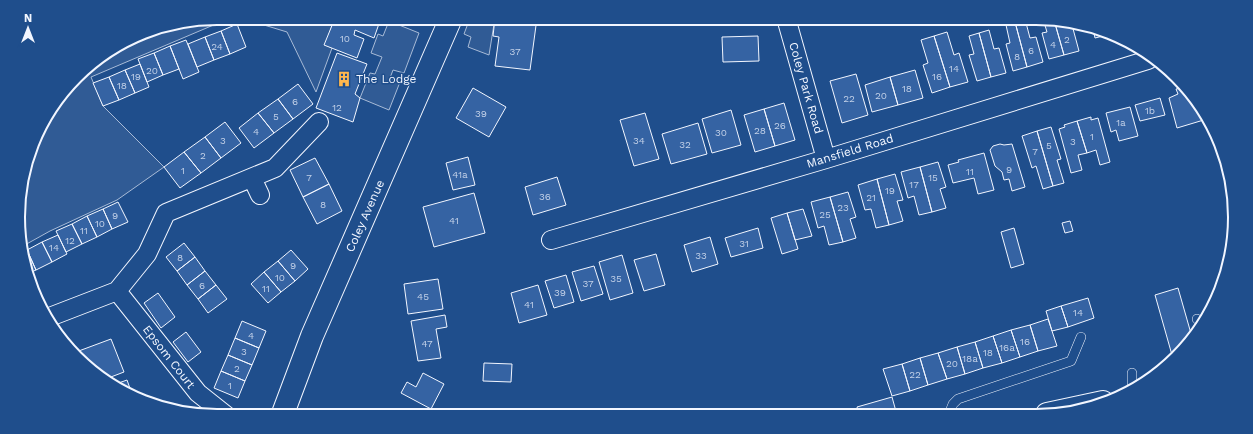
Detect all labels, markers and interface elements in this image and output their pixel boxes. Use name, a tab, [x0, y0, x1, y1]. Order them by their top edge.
north arrow	[8, 8, 48, 48]
text: N	[24, 12, 32, 25]
house number: 10	[340, 33, 350, 44]
house number: 2	[1064, 34, 1070, 45]
house number: 4	[1050, 39, 1056, 50]
house number: 24	[211, 41, 223, 52]
street label: Coley Park Road	[786, 41, 826, 135]
house number: 6	[1028, 45, 1034, 56]
house number: 37	[509, 46, 521, 57]
house number: 8	[1014, 51, 1020, 62]
house number: 14	[949, 63, 959, 74]
house number: 20	[146, 65, 158, 76]
building icon: The Lodge	[335, 70, 353, 88]
house number: 19	[131, 71, 141, 82]
house number: 16	[932, 71, 942, 82]
place label: The Lodge	[356, 72, 417, 86]
house number: 18	[117, 80, 127, 91]
house number: 18	[902, 83, 912, 94]
house number: 20	[875, 90, 887, 101]
house number: 22	[843, 93, 855, 104]
house number: 6	[292, 96, 298, 107]
house number: 12	[332, 102, 342, 113]
house number: 1b	[1145, 105, 1155, 116]
house number: 39	[475, 108, 487, 119]
house number: 5	[273, 111, 279, 122]
house number: 1a	[1116, 117, 1126, 128]
house number: 26	[774, 120, 786, 131]
house number: 28	[754, 125, 766, 136]
house number: 4	[253, 126, 259, 137]
house number: 30	[715, 127, 727, 138]
street label: Mansfield Road	[805, 131, 895, 171]
house number: 1	[1090, 131, 1094, 142]
house number: 3	[220, 135, 226, 146]
house number: 34	[633, 135, 645, 146]
house number: 3	[1070, 136, 1076, 147]
house number: 32	[679, 139, 691, 150]
house number: 5	[1046, 140, 1052, 151]
house number: 7	[1032, 146, 1038, 157]
house number: 2	[200, 150, 206, 161]
house number: 9	[1006, 164, 1012, 175]
house number: 1	[181, 165, 185, 176]
house number: 11	[966, 166, 974, 177]
house number: 41a	[452, 169, 468, 180]
house number: 7	[306, 172, 312, 183]
house number: 15	[928, 172, 938, 183]
street label: Coley Avenue	[343, 178, 387, 254]
house number: 17	[909, 179, 919, 190]
house number: 19	[885, 185, 895, 196]
house number: 36	[539, 191, 551, 202]
house number: 21	[866, 192, 876, 203]
house number: 8	[320, 199, 326, 210]
house number: 23	[837, 202, 849, 213]
house number: 25	[819, 209, 831, 220]
house number: 9	[112, 210, 118, 221]
house number: 41	[449, 215, 459, 226]
house number: 10	[95, 218, 105, 229]
house number: 11	[80, 225, 88, 236]
house number: 12	[65, 235, 75, 246]
house number: 31	[739, 238, 749, 249]
house number: 14	[49, 242, 59, 253]
house number: 33	[695, 250, 707, 261]
house number: 8	[177, 252, 183, 263]
house number: 9	[290, 260, 296, 271]
house number: 10	[275, 272, 285, 283]
house number: 35	[610, 273, 622, 284]
house number: 37	[582, 278, 594, 289]
house number: 6	[199, 280, 205, 291]
house number: 11	[262, 283, 270, 294]
house number: 39	[554, 287, 566, 298]
house number: 45	[417, 291, 429, 302]
house number: 41	[524, 299, 534, 310]
house number: 14	[1073, 307, 1083, 318]
street label: Epsom Court	[140, 322, 198, 392]
house number: 4	[248, 330, 254, 341]
house number: 16	[1020, 336, 1030, 347]
house number: 47	[421, 338, 433, 349]
house number: 16a	[999, 342, 1015, 353]
house number: 3	[241, 346, 247, 357]
house number: 18	[983, 347, 993, 358]
house number: 18a	[962, 353, 978, 364]
house number: 20	[946, 358, 958, 369]
house number: 2	[234, 363, 240, 374]
house number: 22	[909, 369, 921, 380]
house number: 1	[228, 380, 232, 391]

